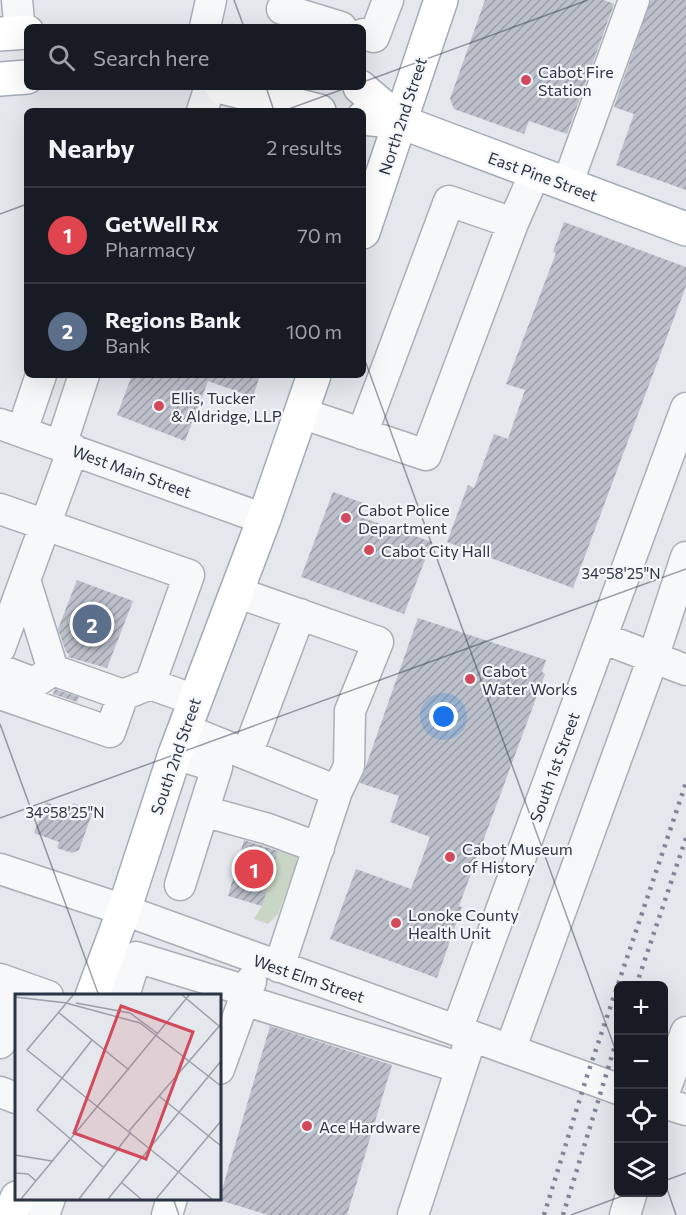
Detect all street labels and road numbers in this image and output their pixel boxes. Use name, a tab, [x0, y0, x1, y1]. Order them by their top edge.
street label: North 2nd Street	[374, 54, 430, 177]
street label: East Pine Street	[486, 147, 601, 205]
street label: West Main Street	[70, 441, 195, 502]
street label: South 2nd Street	[146, 695, 204, 817]
street label: South 1st Street	[525, 709, 583, 825]
street label: West Elm Street	[251, 950, 367, 1006]

